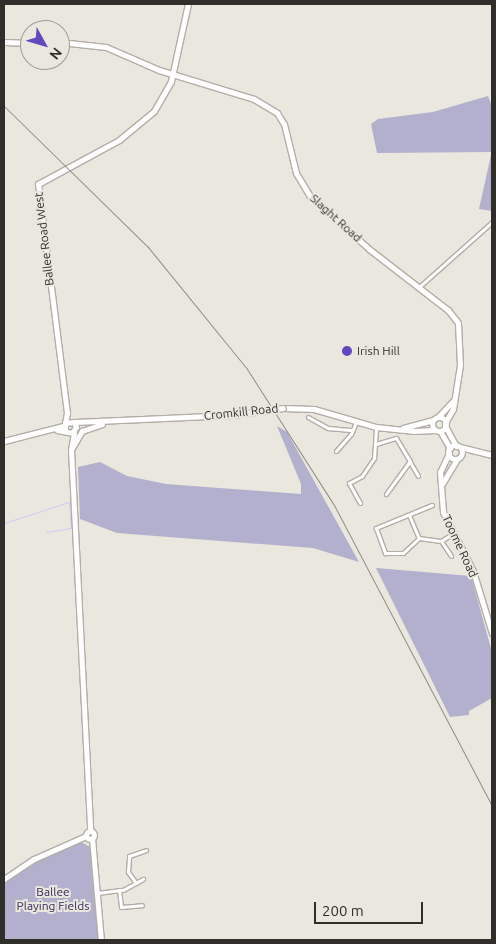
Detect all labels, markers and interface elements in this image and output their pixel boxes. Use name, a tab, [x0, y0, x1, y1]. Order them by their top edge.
north arrow	[20, 20, 70, 70]
text: N	[46, 45, 65, 63]
street label: Ballee Road West	[31, 191, 57, 287]
street label: Slaght Road	[307, 191, 365, 245]
place label: Irish Hill	[357, 344, 400, 358]
marker: Irish Hill	[341, 345, 353, 357]
street label: Cromkill Road	[203, 401, 279, 423]
street label: Toome Road	[439, 512, 481, 580]
park label: Ballee Playing Fields	[17, 885, 89, 913]
scale bar	[316, 892, 425, 924]
text: 200 m	[322, 902, 364, 919]

